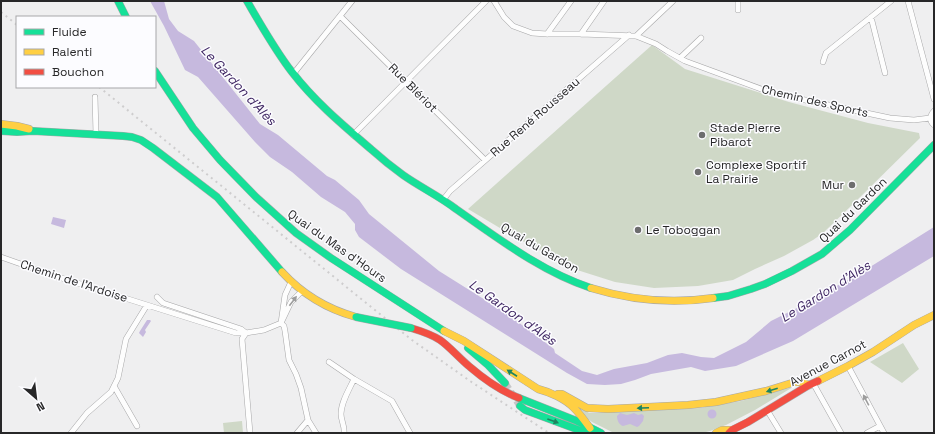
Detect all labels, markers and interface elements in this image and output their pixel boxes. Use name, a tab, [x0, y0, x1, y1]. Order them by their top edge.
legend	[16, 16, 156, 88]
text: Fluide	[52, 24, 87, 40]
water label: Le Gardon d'Alès	[197, 42, 281, 130]
text: Ralenti	[52, 44, 92, 60]
street label: Rue Blériot	[385, 60, 441, 116]
text: Bouchon	[52, 64, 104, 80]
street label: Rue René Rousseau	[487, 74, 583, 160]
street label: Chemin des Sports	[760, 81, 870, 121]
place label: Stade Pierre Pibarot	[710, 120, 781, 150]
marker: Stade Pierre Pibarot	[697, 130, 707, 140]
place label: Complexe Sportif La Prairie	[706, 157, 807, 187]
marker: Complexe Sportif La Prairie	[693, 167, 703, 177]
street label: Quai du Gardon	[816, 174, 890, 246]
place label: Mur	[822, 177, 844, 193]
marker: Mur	[847, 180, 857, 190]
street label: Quai du Mas d'Hours	[284, 206, 390, 286]
street label: Quai du Gardon	[498, 219, 582, 277]
place label: Le Toboggan	[646, 222, 720, 238]
marker: Le Toboggan	[633, 225, 643, 235]
street label: Chemin de l'Ardoise	[18, 256, 130, 306]
water label: Le Gardon d'Alès	[777, 256, 874, 326]
water label: Le Gardon d'Alès	[466, 276, 561, 350]
one-way arrow	[289, 296, 298, 307]
street label: Avenue Carnot	[787, 336, 869, 390]
one-way arrow	[507, 369, 517, 377]
north arrow	[16, 378, 56, 418]
one-way arrow	[765, 387, 777, 393]
one-way arrow	[863, 394, 869, 406]
text: N	[34, 399, 47, 415]
one-way arrow	[637, 404, 649, 411]
one-way arrow	[548, 418, 560, 424]

